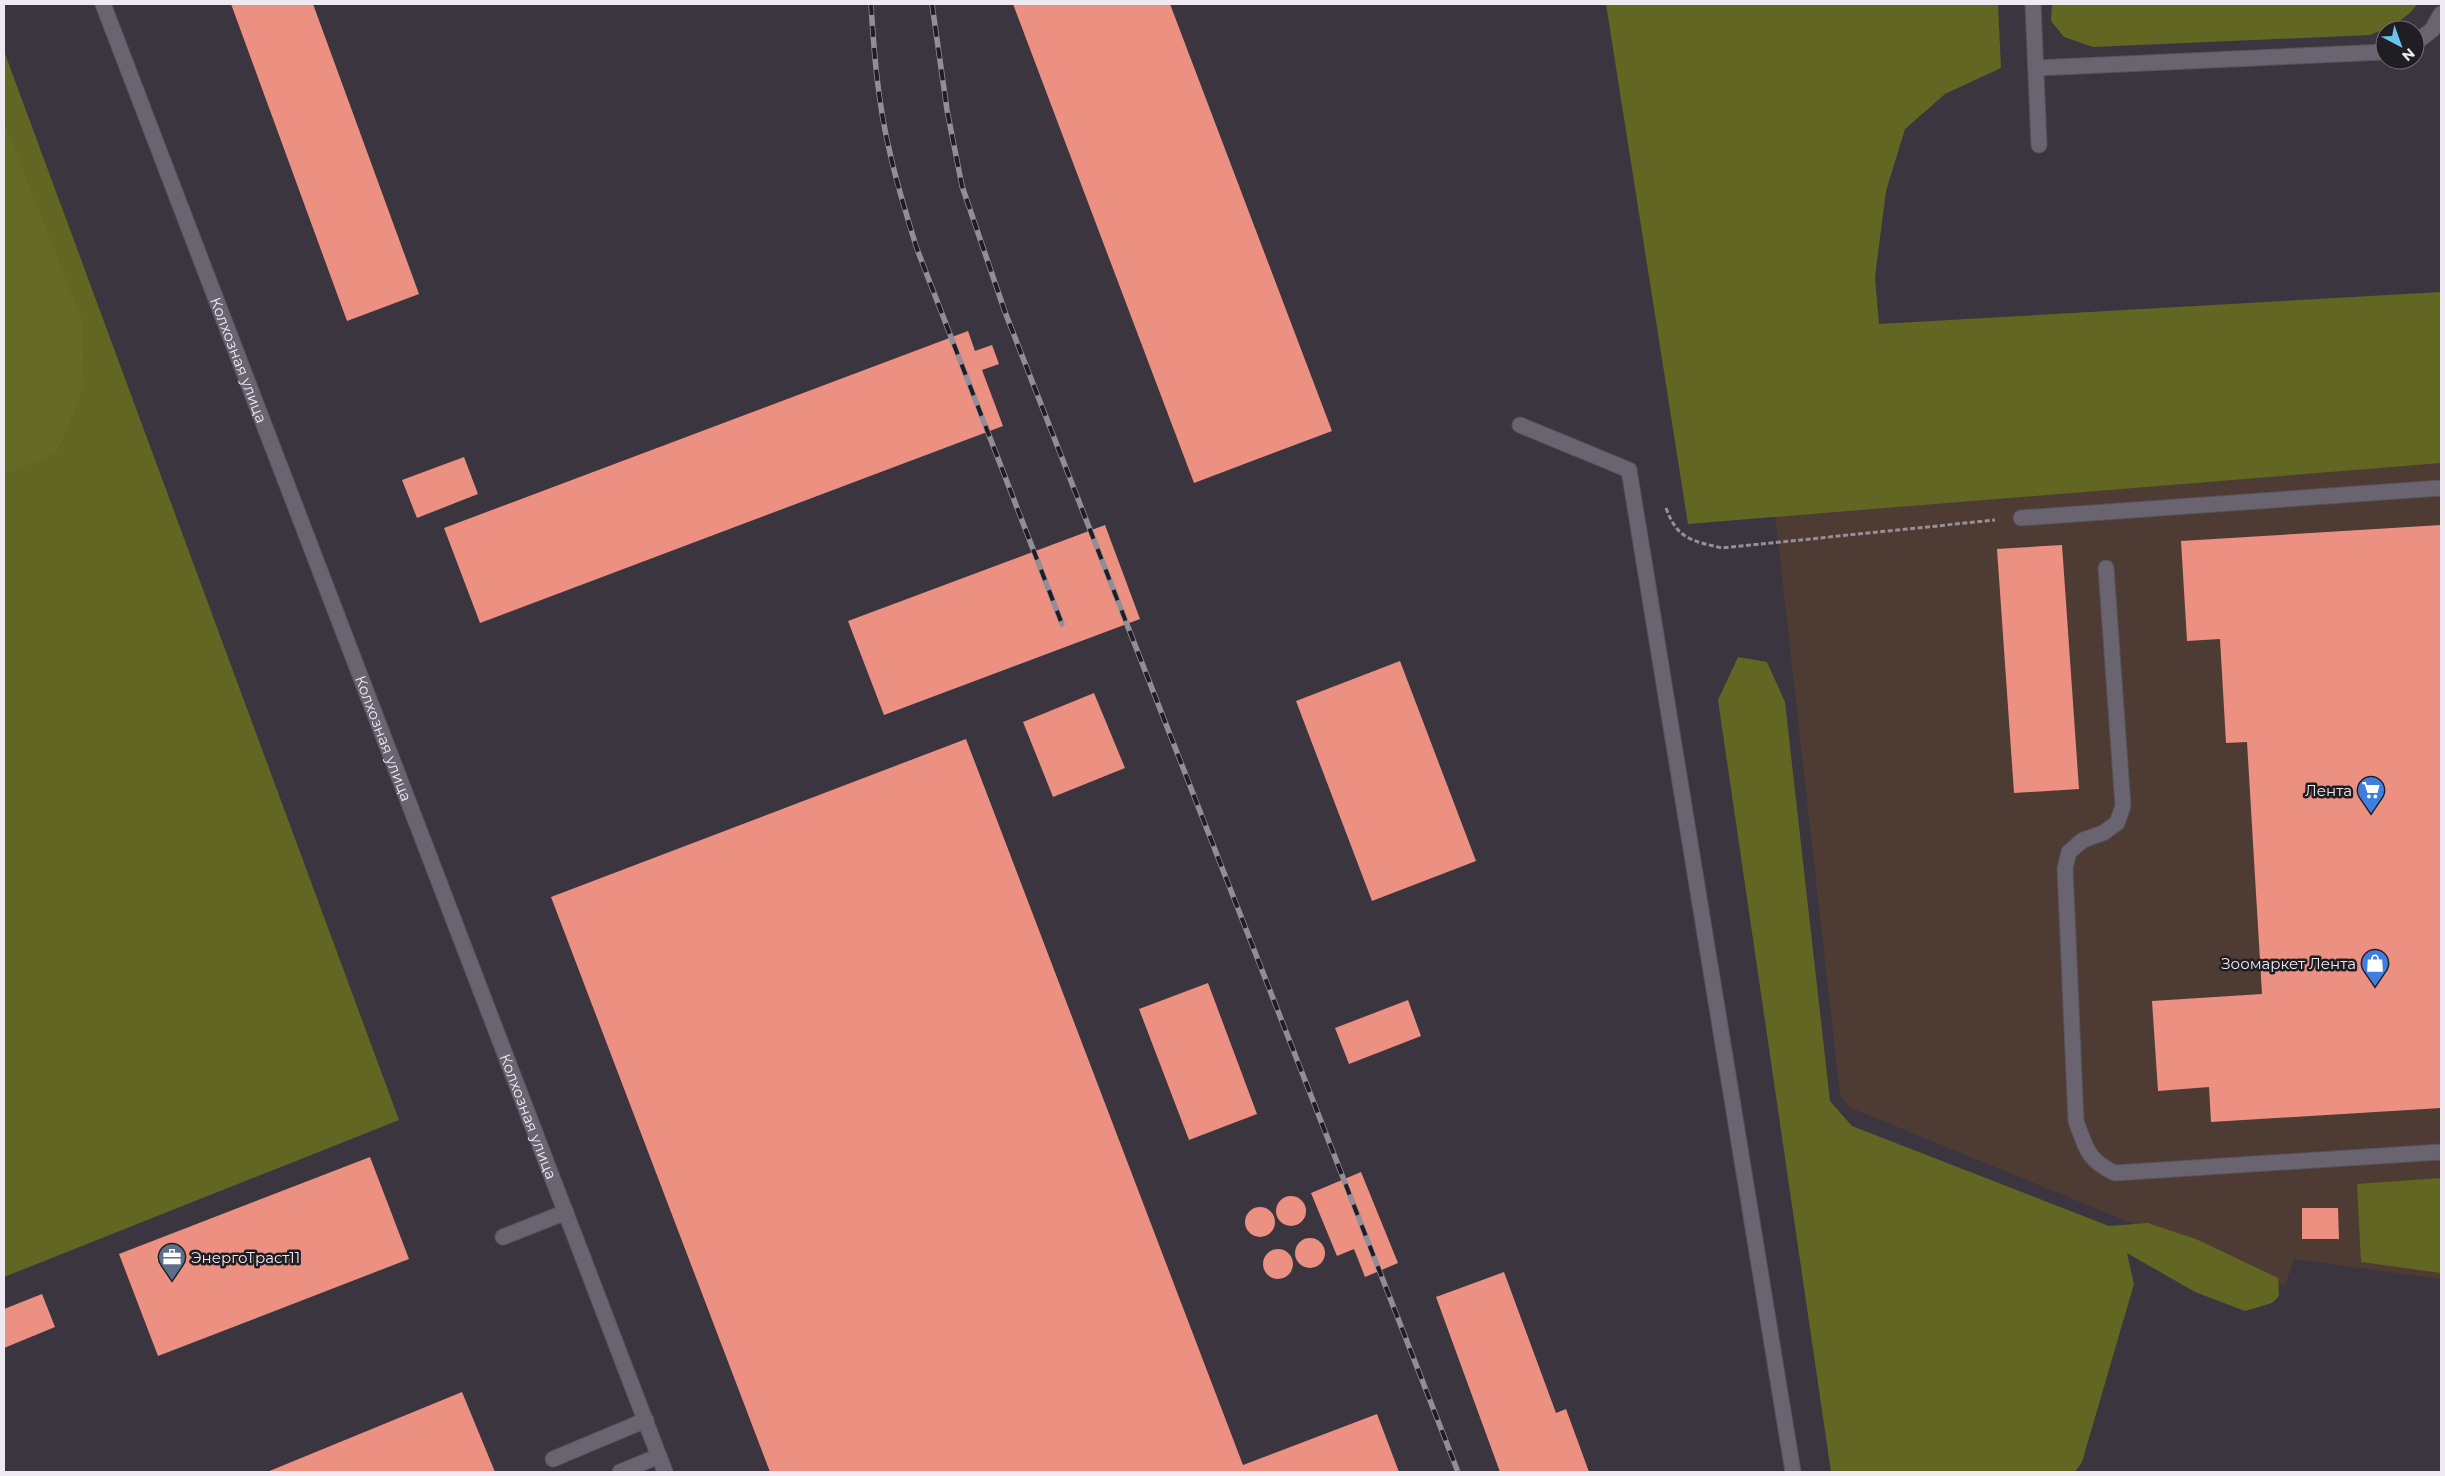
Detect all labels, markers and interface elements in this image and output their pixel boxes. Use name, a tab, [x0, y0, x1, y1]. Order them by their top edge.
north arrow	[2375, 20, 2425, 70]
text: N	[2398, 44, 2419, 65]
street label: Колхозная улица	[207, 294, 272, 425]
street label: Колхозная улица	[351, 673, 417, 804]
supermarket icon: Лента	[2356, 775, 2386, 814]
place label: Лента	[2305, 781, 2352, 800]
shop icon: Зоомаркет Лента	[2360, 948, 2390, 987]
place label: Зоомаркет Лента	[2221, 954, 2356, 973]
street label: Колхозная улица	[496, 1051, 561, 1182]
office icon: ЭнергоТраст11	[157, 1242, 187, 1281]
place label: ЭнергоТраст11	[191, 1248, 300, 1267]

